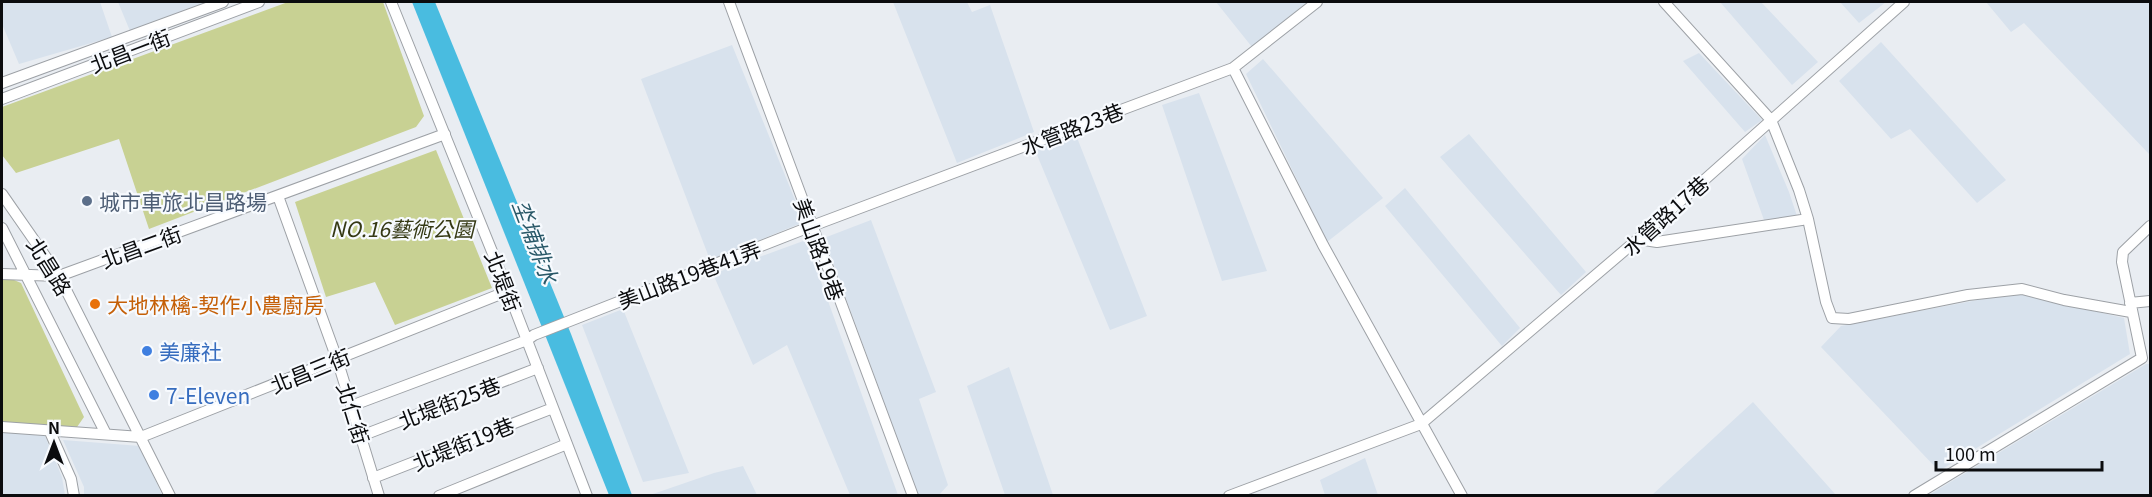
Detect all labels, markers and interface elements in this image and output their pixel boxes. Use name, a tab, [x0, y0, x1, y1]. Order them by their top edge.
street label: 北昌一街	[85, 21, 175, 79]
street label: 水管路23巷	[1017, 95, 1127, 161]
street label: 水管路17巷	[1615, 168, 1715, 262]
place label: 城市車旅北昌路場	[99, 186, 267, 216]
street label: 美山路19巷	[788, 193, 852, 305]
marker: 城市車旅北昌路場	[80, 194, 94, 208]
water label: 坔埔排水	[506, 194, 568, 289]
park label: NO.16藝術公園	[330, 213, 477, 243]
street label: 北昌二街	[96, 218, 186, 274]
street label: 北昌路	[21, 231, 79, 301]
street label: 美山路19巷41弄	[613, 233, 765, 315]
street label: 北堤街	[479, 246, 529, 316]
place label: 大地林檎-契作小農廚房	[107, 289, 324, 319]
marker: 大地林檎-契作小農廚房	[88, 297, 102, 311]
place label: 美廉社	[159, 336, 222, 366]
street label: 北昌三街	[265, 340, 355, 400]
marker: 美廉社	[140, 344, 154, 358]
street label: 北堤街25巷	[394, 369, 504, 435]
street label: 北仁街	[330, 378, 378, 448]
place label: 7-Eleven	[166, 380, 250, 410]
marker: 7-Eleven	[147, 388, 161, 402]
street label: 北堤街19巷	[408, 409, 518, 477]
north arrow	[24, 413, 84, 473]
text: N	[48, 415, 60, 439]
scale bar	[1936, 434, 2102, 472]
text: 100 m	[1945, 440, 1996, 466]

